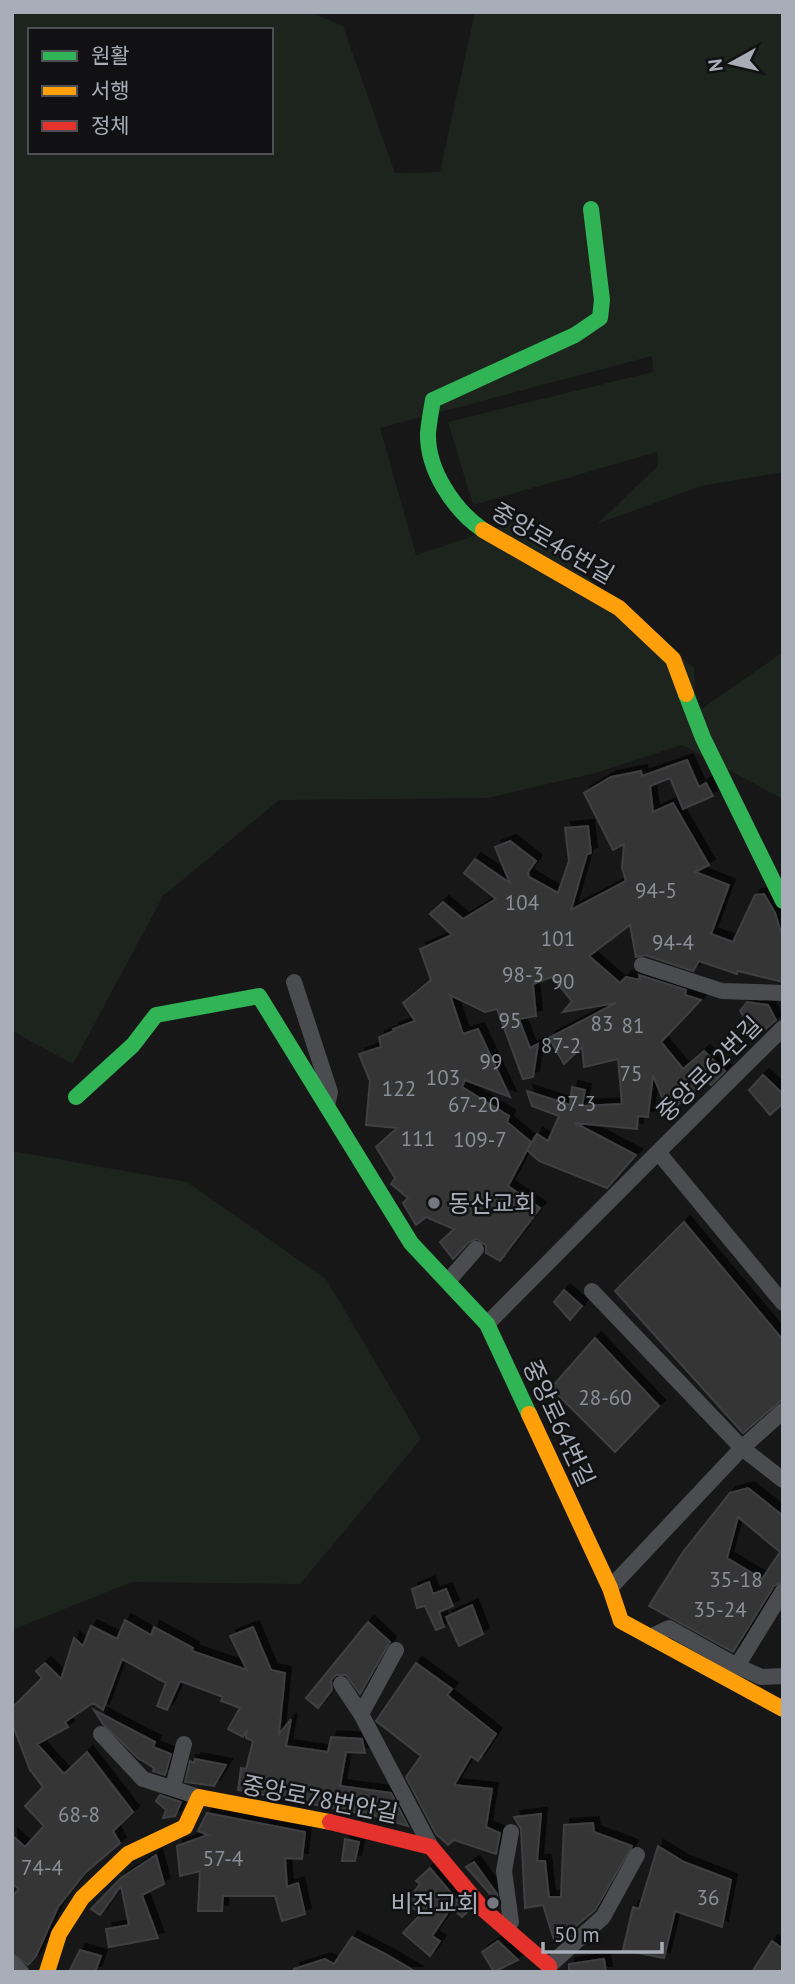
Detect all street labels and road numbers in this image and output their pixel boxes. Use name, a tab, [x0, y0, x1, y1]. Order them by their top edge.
street label: 중앙로46번길	[486, 495, 620, 591]
street label: 중앙로62번길	[650, 1010, 768, 1128]
street label: 중앙로64번길	[516, 1355, 602, 1491]
street label: 중앙로78번안길	[239, 1769, 401, 1829]

